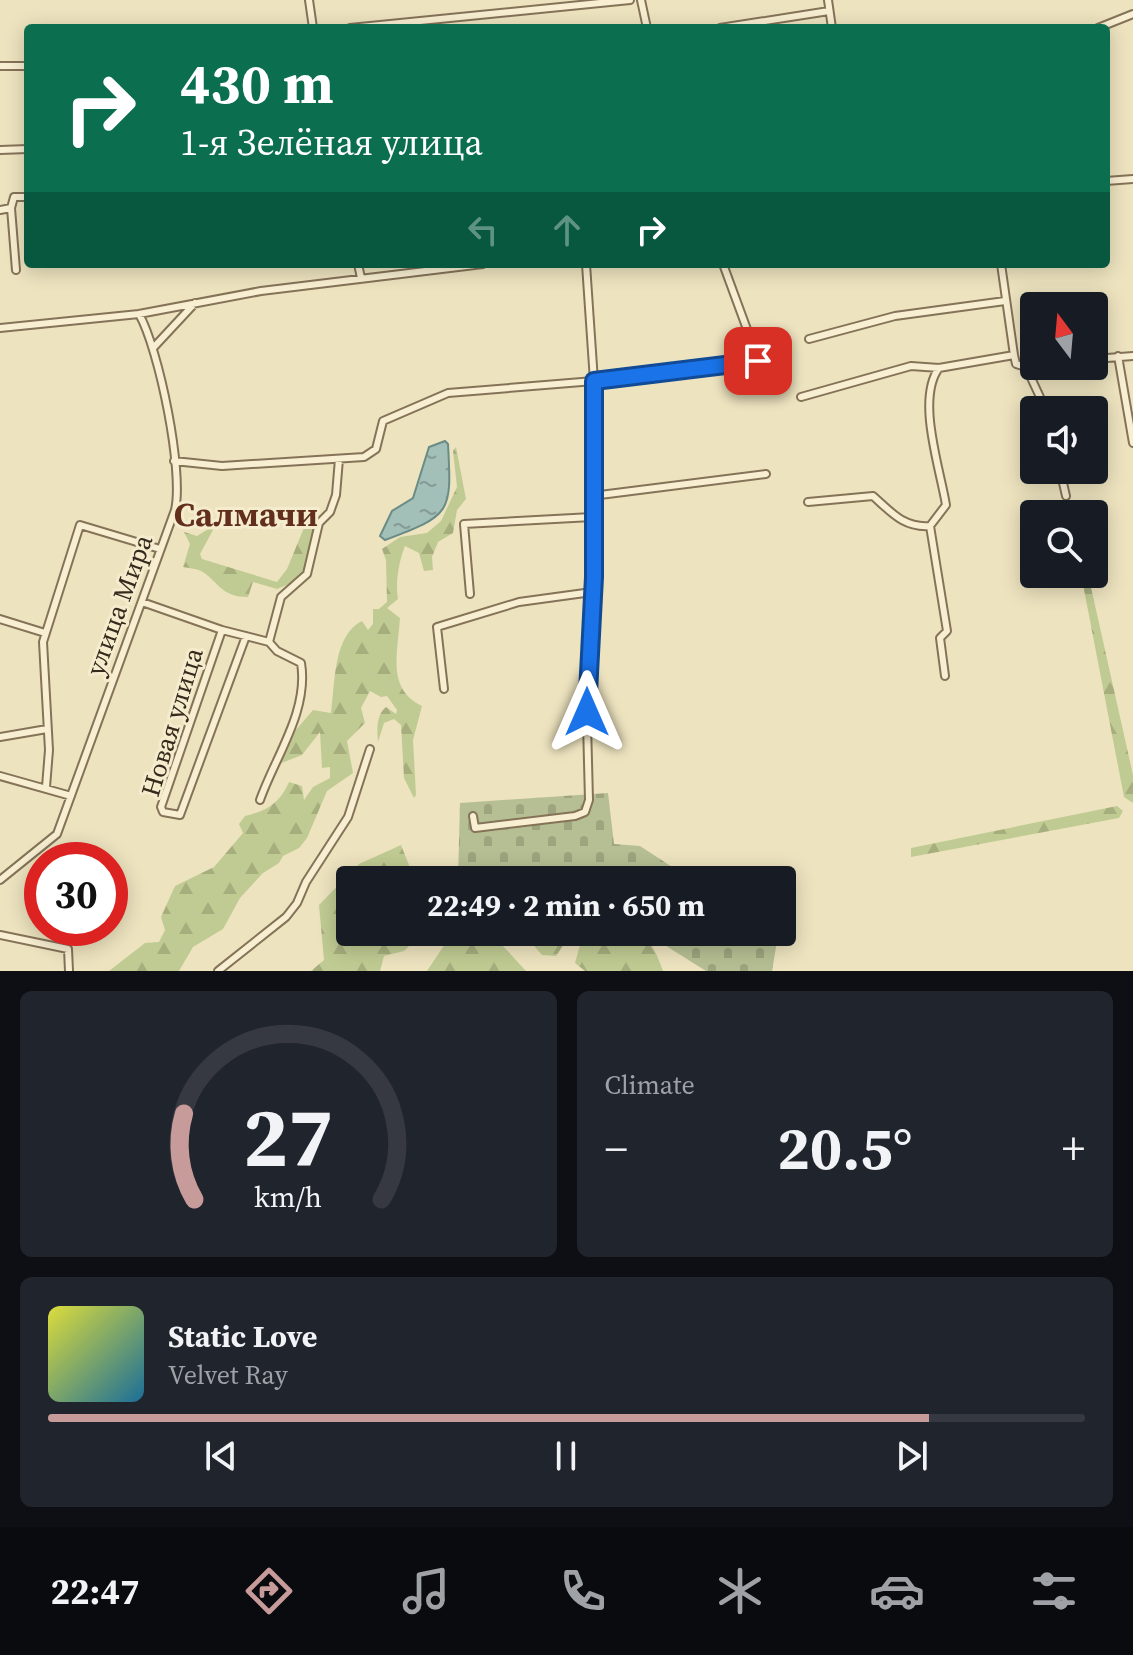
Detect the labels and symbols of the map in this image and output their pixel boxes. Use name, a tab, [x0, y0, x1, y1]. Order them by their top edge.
north arrow	[1020, 292, 1108, 380]
pin	[724, 327, 792, 395]
district label: Салмачи	[174, 491, 318, 537]
street label: улица Мира	[77, 529, 161, 680]
street label: Новая улица	[132, 642, 212, 801]
position arrow	[545, 670, 629, 754]
speed limit sign: 30	[24, 842, 128, 946]

